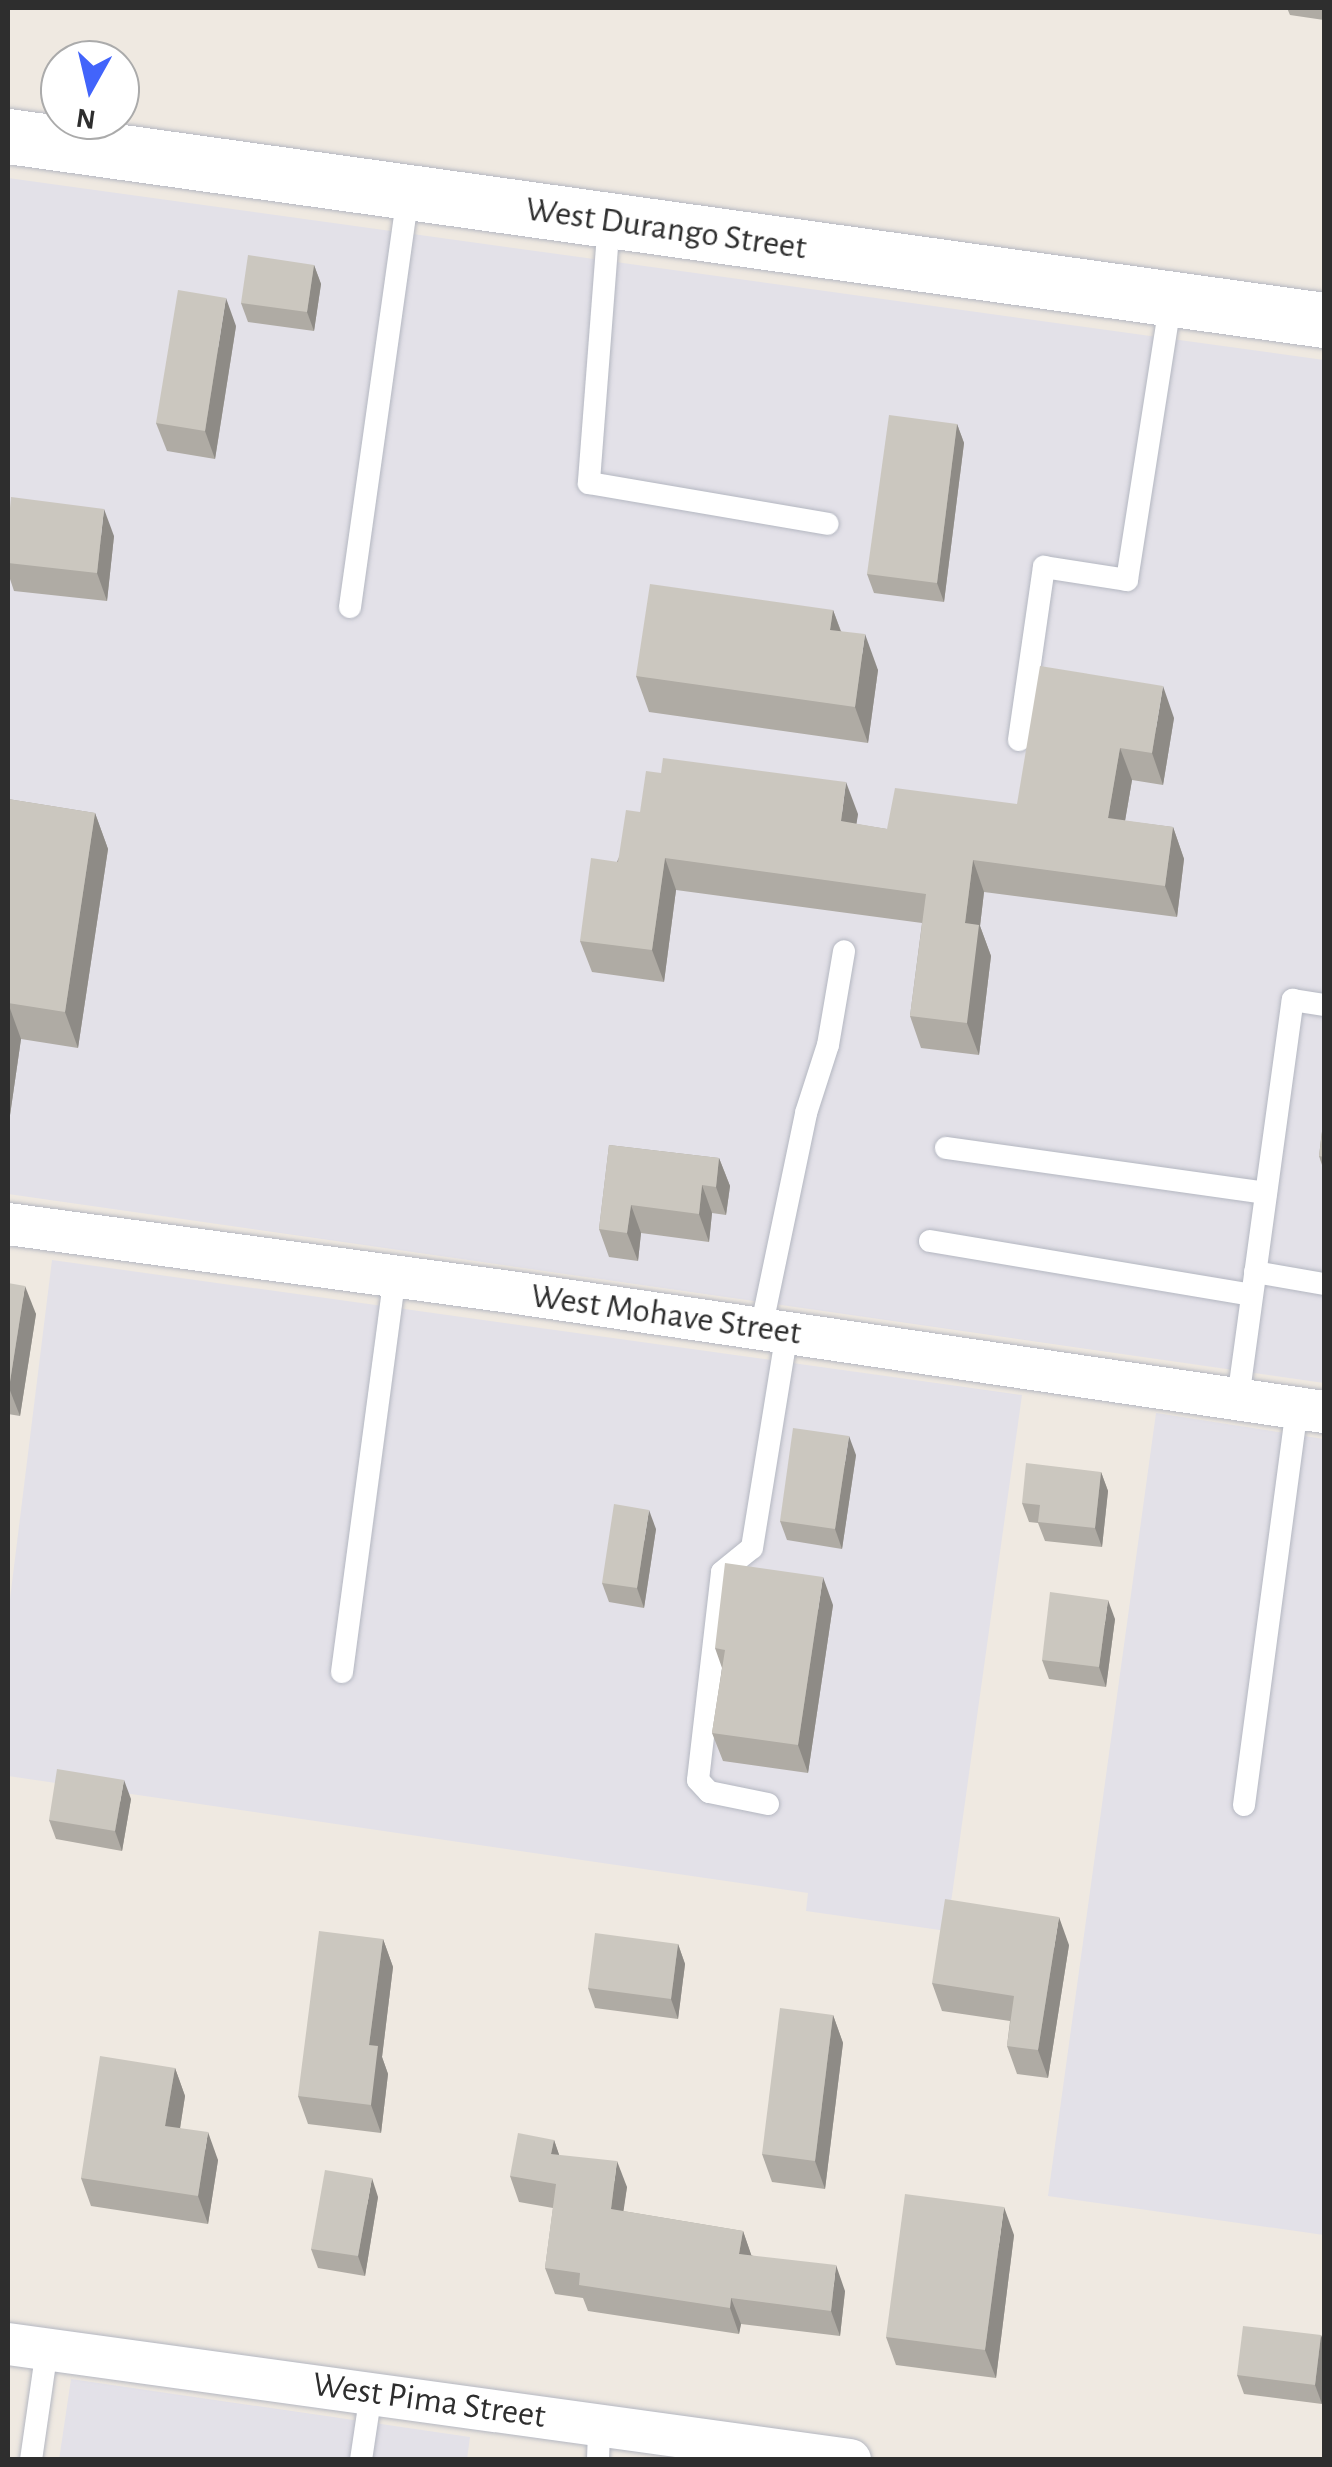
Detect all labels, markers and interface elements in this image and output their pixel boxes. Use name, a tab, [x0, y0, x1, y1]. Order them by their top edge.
north arrow	[40, 40, 140, 140]
text: N	[75, 103, 98, 133]
street label: West Durango Street	[523, 189, 809, 269]
street label: West Mohave Street	[528, 1275, 804, 1355]
street label: West Pima Street	[310, 2364, 548, 2438]

